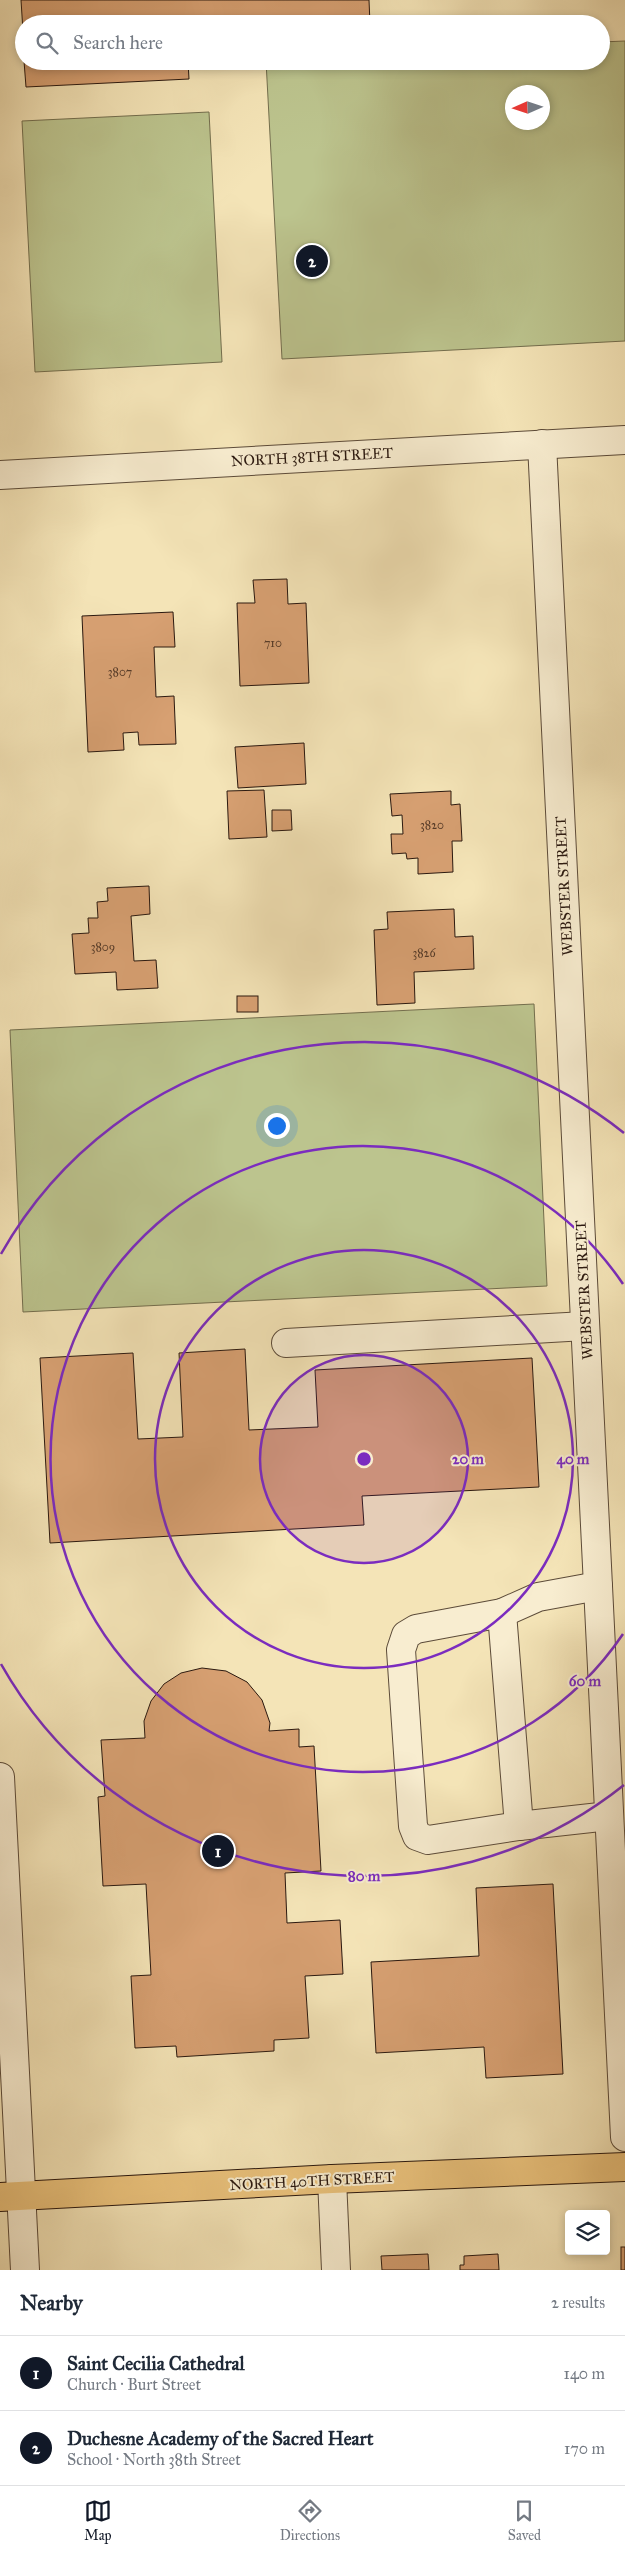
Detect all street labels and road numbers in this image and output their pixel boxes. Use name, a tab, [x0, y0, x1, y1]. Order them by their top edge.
street label: NORTH 38TH STREET	[230, 444, 394, 470]
street label: WEBSTER STREET	[551, 816, 577, 956]
street label: WEBSTER STREET	[571, 1220, 597, 1360]
street label: NORTH 40TH STREET	[229, 2168, 395, 2194]

